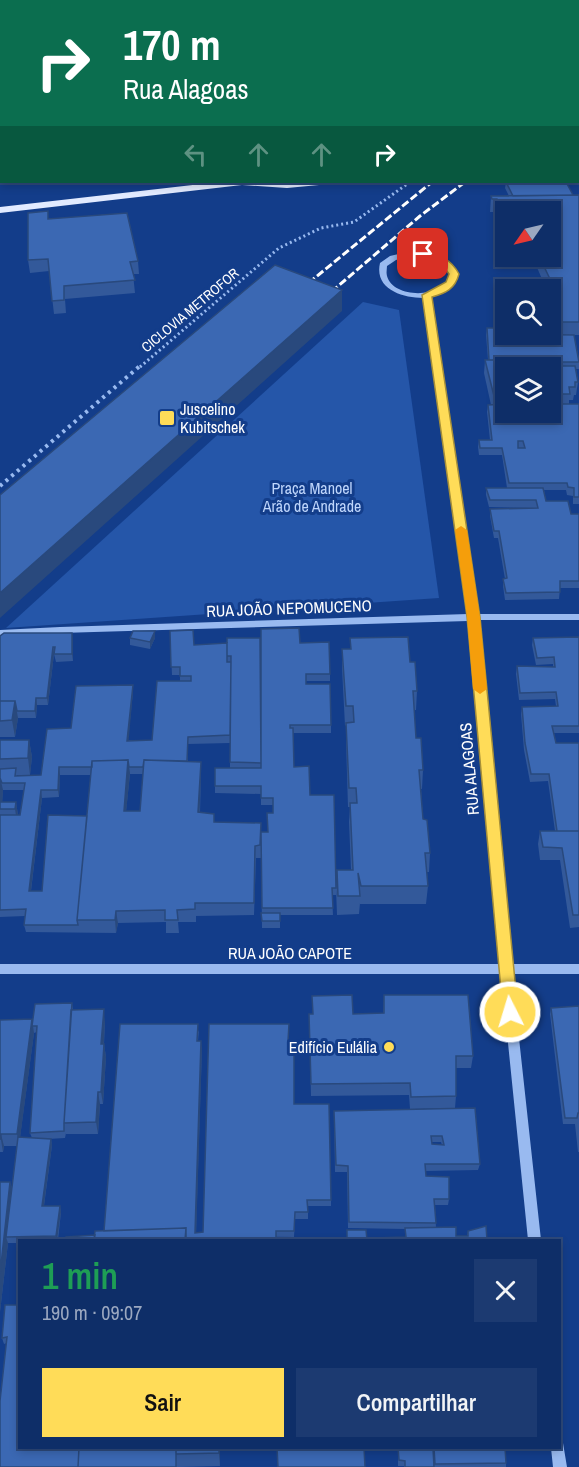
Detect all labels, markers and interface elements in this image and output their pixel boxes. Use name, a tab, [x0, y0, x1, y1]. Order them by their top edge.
text: 170 m	[123, 17, 221, 73]
icon: right	[24, 24, 102, 102]
text: Rua Alagoas	[123, 71, 249, 107]
icon: left	[179, 138, 212, 171]
icon: ahead	[242, 138, 275, 171]
icon: ahead	[305, 138, 338, 171]
icon: right	[368, 138, 401, 171]
north arrow	[495, 201, 561, 267]
map controls	[495, 201, 561, 423]
pin	[397, 228, 448, 279]
icon: arrive	[406, 237, 439, 270]
street label: CICLOVIA METROFOR	[138, 264, 242, 356]
button: search	[495, 279, 561, 345]
button: layers	[495, 357, 561, 423]
place label: Juscelino Kubitschek	[180, 398, 245, 438]
marker: Juscelino Kubitschek	[158, 409, 176, 427]
park label: Praça Manoel Arão de Andrade	[262, 477, 361, 517]
street label: RUA JOÃO NEPOMUCENO	[206, 594, 372, 622]
street label: RUA ALAGOAS	[454, 722, 484, 816]
street label: RUA JOÃO CAPOTE	[228, 942, 352, 964]
position arrow	[478, 980, 542, 1044]
place label: Edifício Eulália	[289, 1036, 378, 1058]
marker: Edifício Eulália	[382, 1040, 396, 1054]
text: 1 min	[42, 1252, 118, 1300]
button: close	[474, 1259, 537, 1322]
text: 190 m · 09:07	[42, 1299, 142, 1326]
button: Sair	[42, 1368, 284, 1437]
button: Compartilhar	[296, 1368, 537, 1437]

